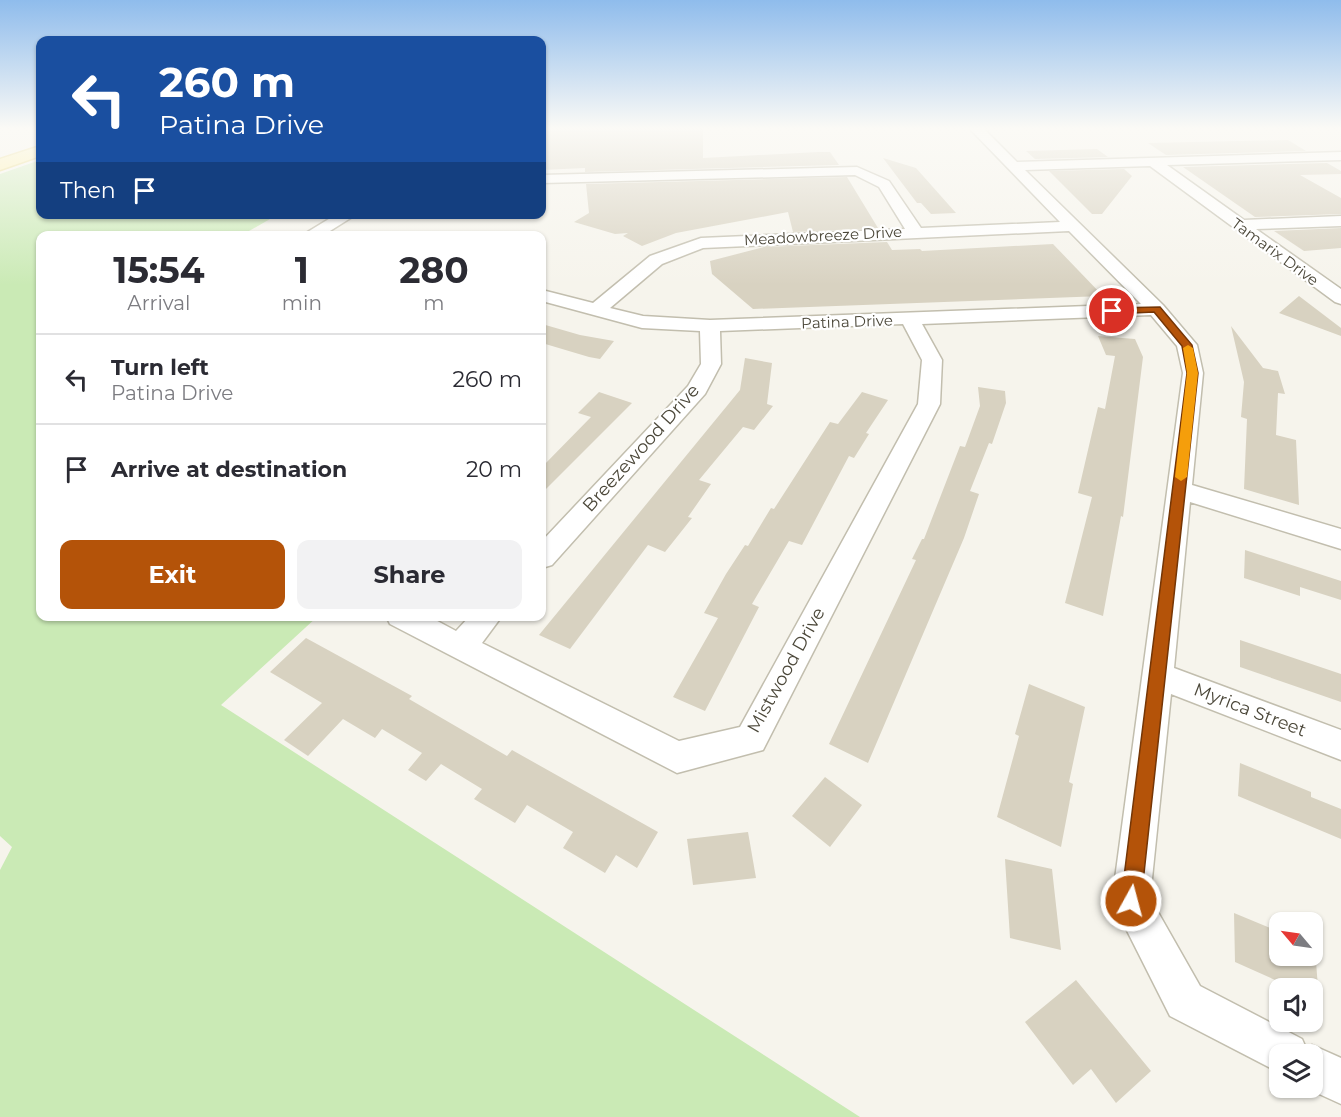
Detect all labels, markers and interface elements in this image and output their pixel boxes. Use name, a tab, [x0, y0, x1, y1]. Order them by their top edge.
text: 260 m	[159, 56, 295, 108]
icon: left	[60, 60, 138, 138]
text: Patina Drive	[159, 108, 324, 141]
icon: arrive	[128, 174, 161, 207]
text: Then	[60, 177, 116, 204]
street label: Tamarix Drive	[1228, 214, 1323, 290]
street label: Meadowbreeze Drive	[743, 222, 903, 249]
text: 15:54	[113, 248, 205, 292]
text: 1	[295, 248, 309, 292]
text: 280	[399, 248, 469, 292]
pin	[1086, 285, 1137, 336]
text: Arrival	[127, 291, 190, 315]
text: min	[282, 291, 322, 315]
text: m	[423, 291, 445, 315]
icon: arrive	[1095, 294, 1128, 327]
street label: Patina Drive	[801, 310, 893, 333]
text: Turn left	[111, 354, 209, 381]
icon: left	[60, 363, 93, 396]
text: 260 m	[452, 366, 522, 393]
street label: Breezewood Drive	[578, 380, 704, 516]
text: Patina Drive	[111, 381, 233, 405]
icon: arrive	[60, 453, 93, 486]
text: Arrive at destination	[111, 456, 347, 483]
text: 20 m	[466, 456, 522, 483]
button: Exit	[60, 540, 285, 609]
button: Share	[297, 540, 522, 609]
street label: Mistwood Drive	[742, 603, 830, 737]
street label: Myrica Street	[1191, 678, 1309, 742]
position arrow	[1099, 869, 1163, 933]
north arrow	[1269, 912, 1323, 966]
map controls	[1269, 912, 1323, 1098]
button: sound	[1269, 978, 1323, 1032]
button: layers	[1269, 1044, 1323, 1098]

